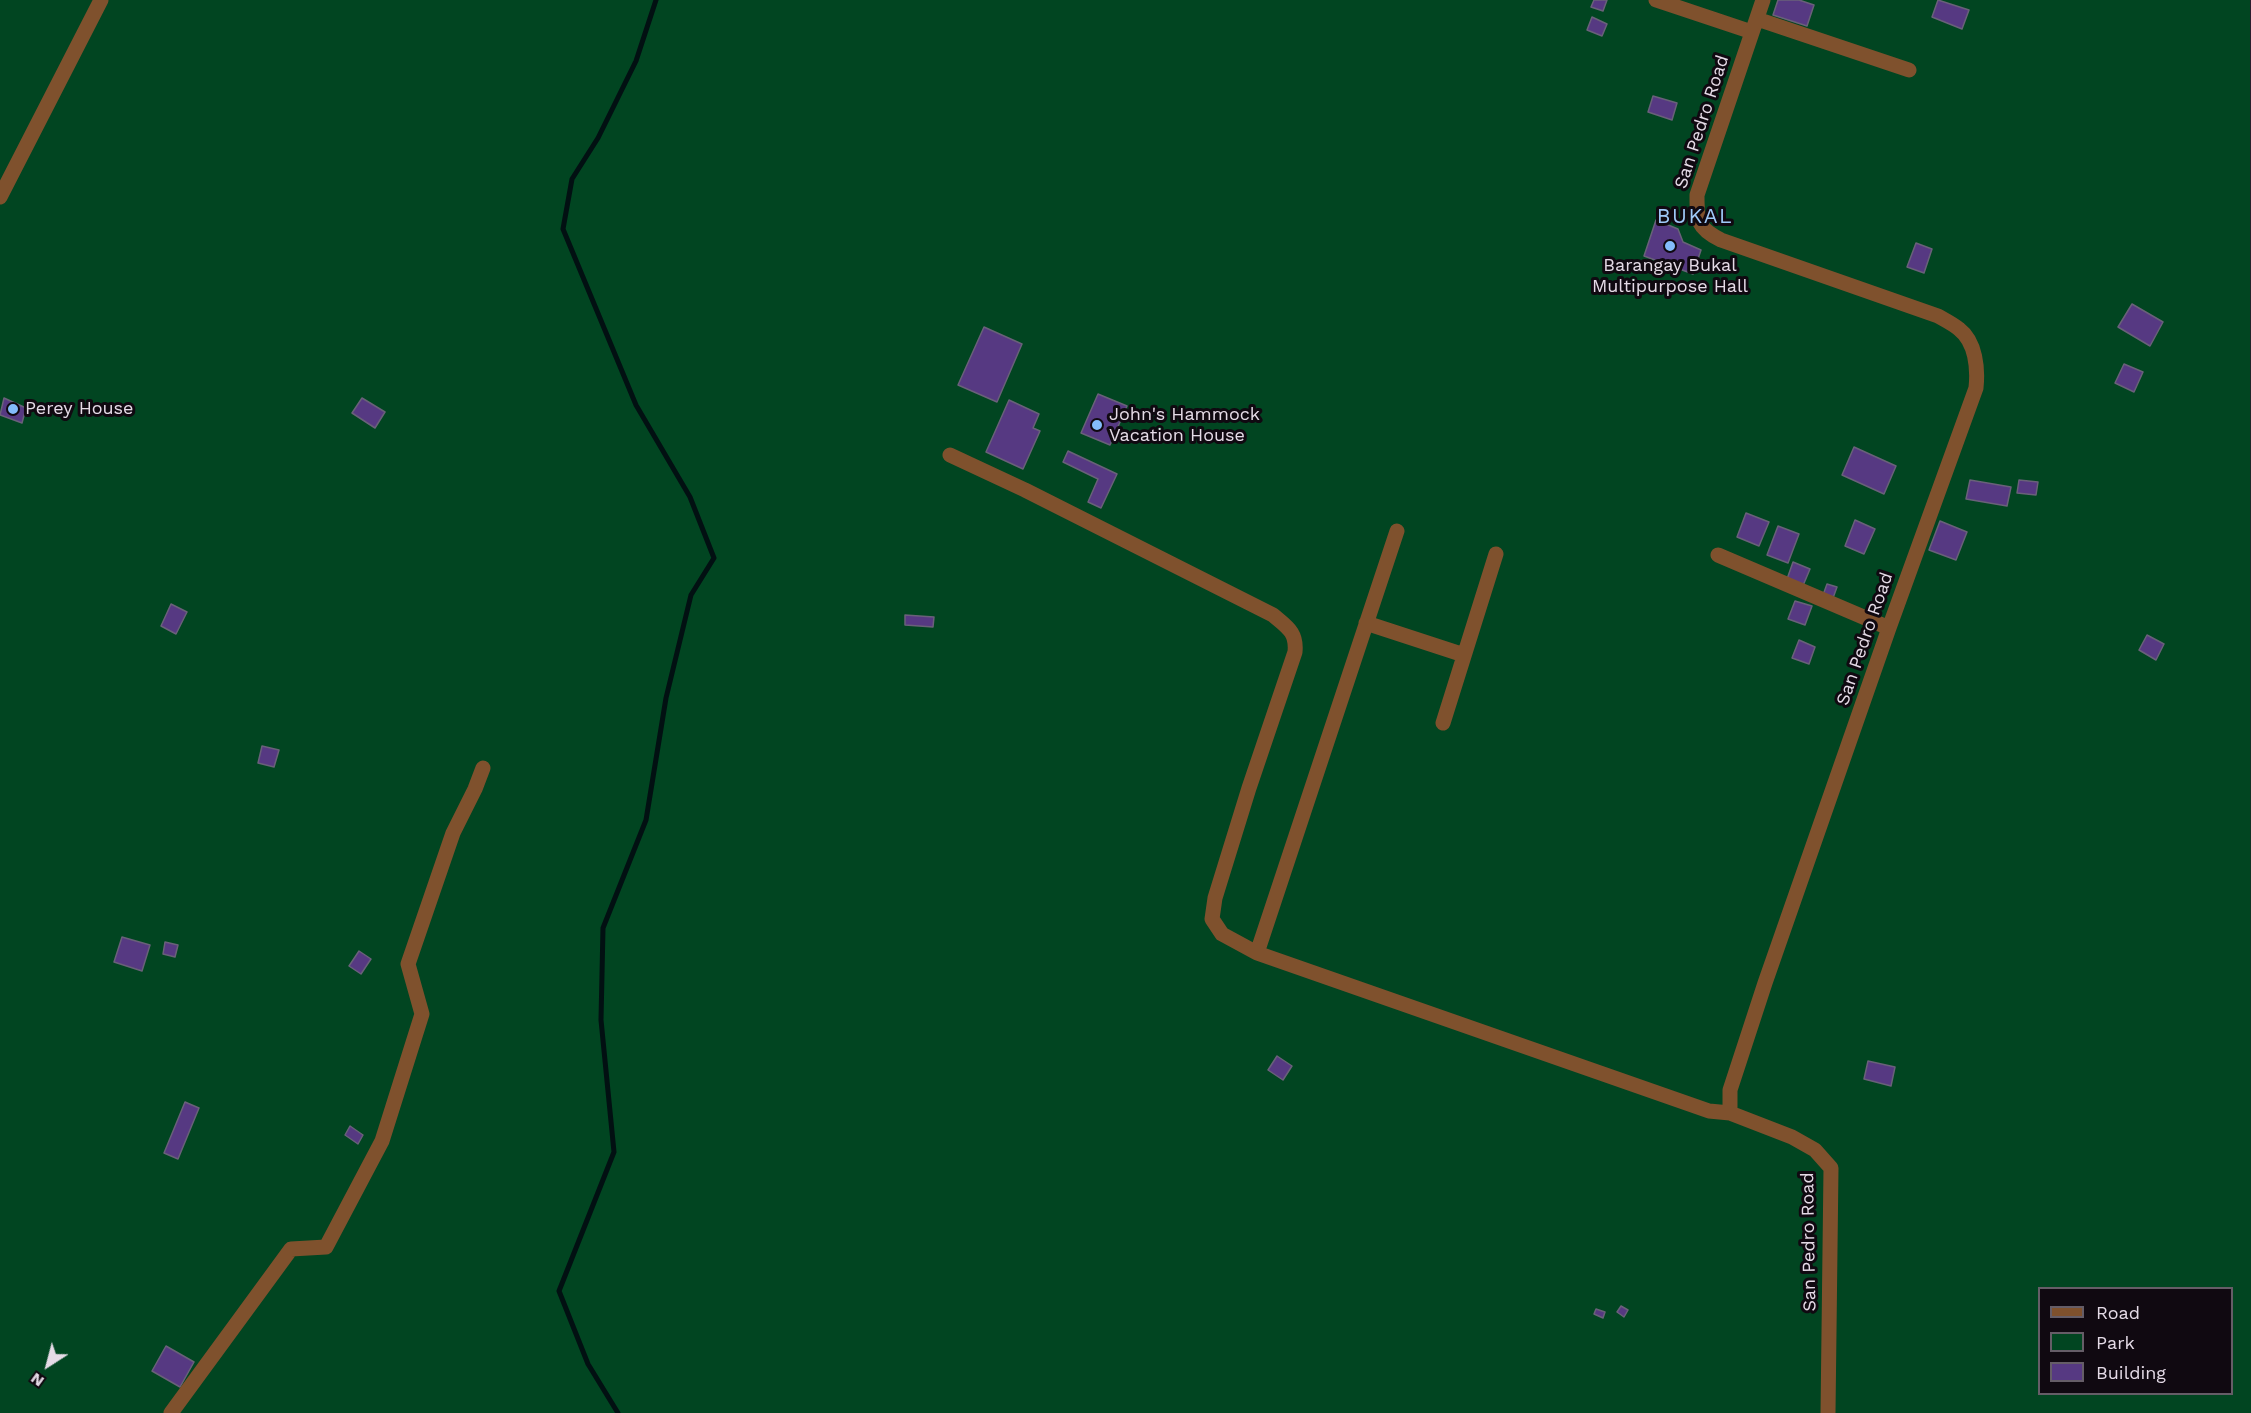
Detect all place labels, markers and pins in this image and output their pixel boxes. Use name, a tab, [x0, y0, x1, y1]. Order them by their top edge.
marker: Barangay Bukal Multipurpose Hall	[1663, 239, 1677, 253]
place label: Barangay Bukal Multipurpose Hall	[1592, 255, 1748, 298]
place label: Perey House	[25, 398, 133, 420]
marker: Perey House	[6, 402, 20, 416]
place label: John's Hammock Vacation House	[1109, 404, 1260, 446]
marker: John's Hammock Vacation House	[1090, 418, 1104, 432]

